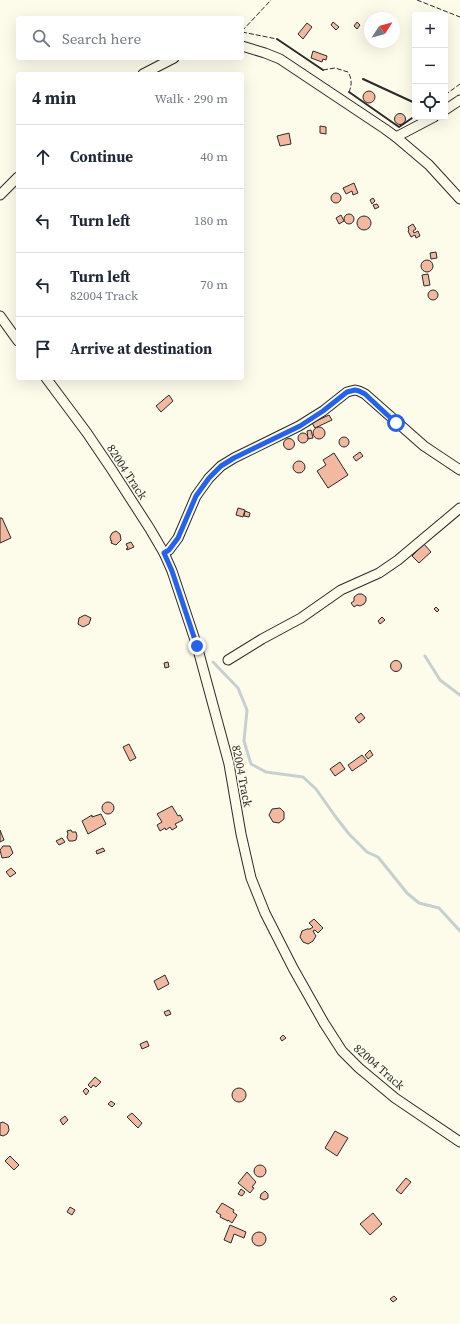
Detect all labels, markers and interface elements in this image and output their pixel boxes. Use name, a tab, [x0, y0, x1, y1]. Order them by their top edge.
north arrow	[364, 12, 400, 48]
map controls	[412, 12, 448, 120]
button: +	[412, 12, 448, 48]
search box	[16, 16, 244, 60]
icon: search	[30, 27, 52, 49]
text: Search here	[62, 28, 141, 49]
button: −	[412, 48, 448, 84]
button: locate	[412, 84, 448, 120]
text: 4 min	[32, 86, 76, 110]
text: Walk · 290 m	[155, 90, 228, 107]
icon: ahead	[32, 146, 54, 168]
text: Continue	[70, 146, 133, 167]
text: 40 m	[200, 148, 228, 165]
icon: left	[32, 210, 54, 232]
text: Turn left	[70, 210, 130, 231]
text: 180 m	[194, 212, 228, 229]
text: Turn left	[70, 266, 130, 287]
icon: left	[32, 274, 54, 296]
text: 70 m	[200, 276, 228, 293]
text: 82004 Track	[70, 287, 138, 304]
icon: arrive	[32, 338, 54, 360]
text: Arrive at destination	[70, 338, 212, 359]
route start	[387, 414, 405, 432]
street label: 82004 Track	[103, 441, 151, 503]
route end	[188, 637, 206, 655]
street label: 82004 Track	[228, 744, 256, 809]
street label: 82004 Track	[350, 1040, 408, 1094]

